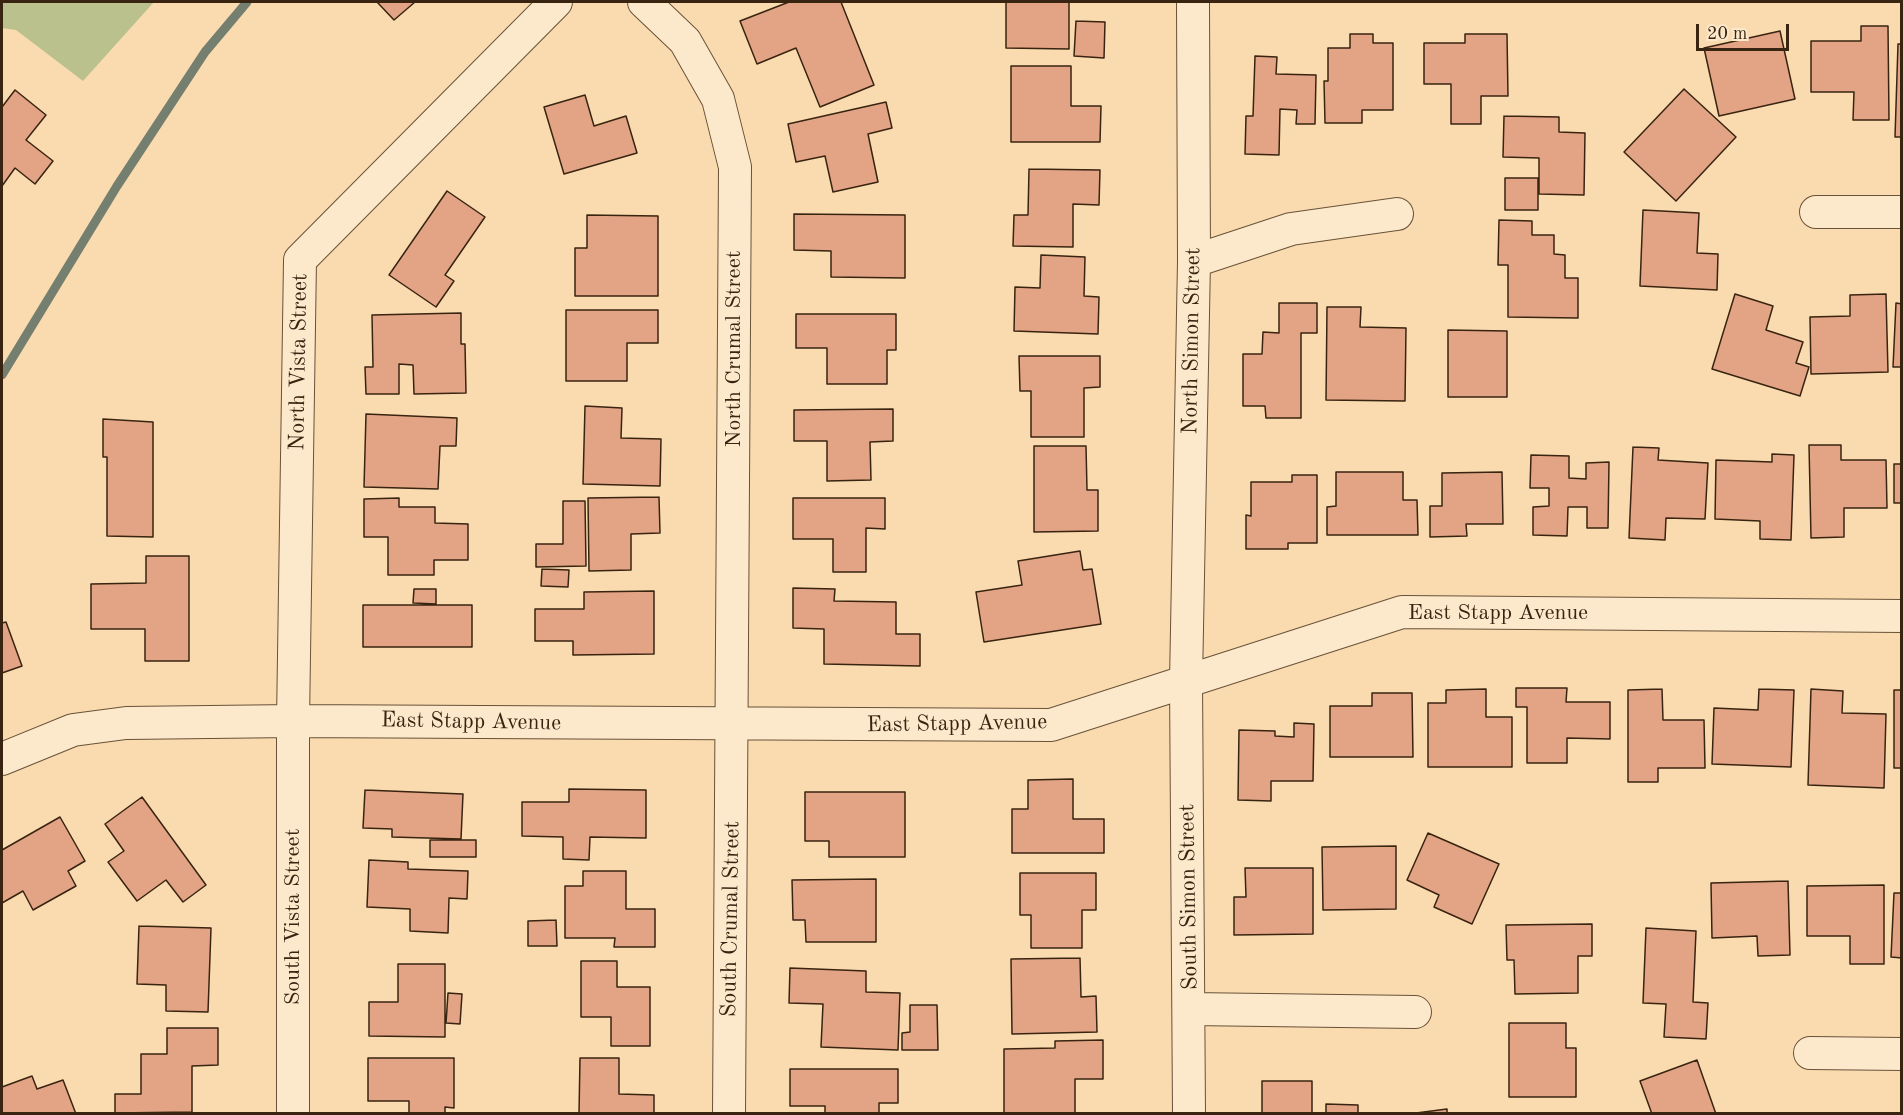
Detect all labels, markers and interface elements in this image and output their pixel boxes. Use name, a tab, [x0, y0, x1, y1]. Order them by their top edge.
scale bar	[1699, 12, 1792, 50]
text: 20 m	[1707, 25, 1747, 43]
street label: North Simon Street	[1177, 247, 1207, 435]
street label: North Crumal Street	[721, 251, 747, 447]
street label: North Vista Street	[284, 273, 314, 451]
street label: East Stapp Avenue	[1408, 600, 1588, 626]
street label: East Stapp Avenue	[381, 707, 561, 737]
street label: East Stapp Avenue	[867, 709, 1047, 739]
street label: South Simon Street	[1174, 804, 1204, 990]
street label: South Crumal Street	[716, 821, 746, 1017]
street label: South Vista Street	[280, 829, 306, 1005]

